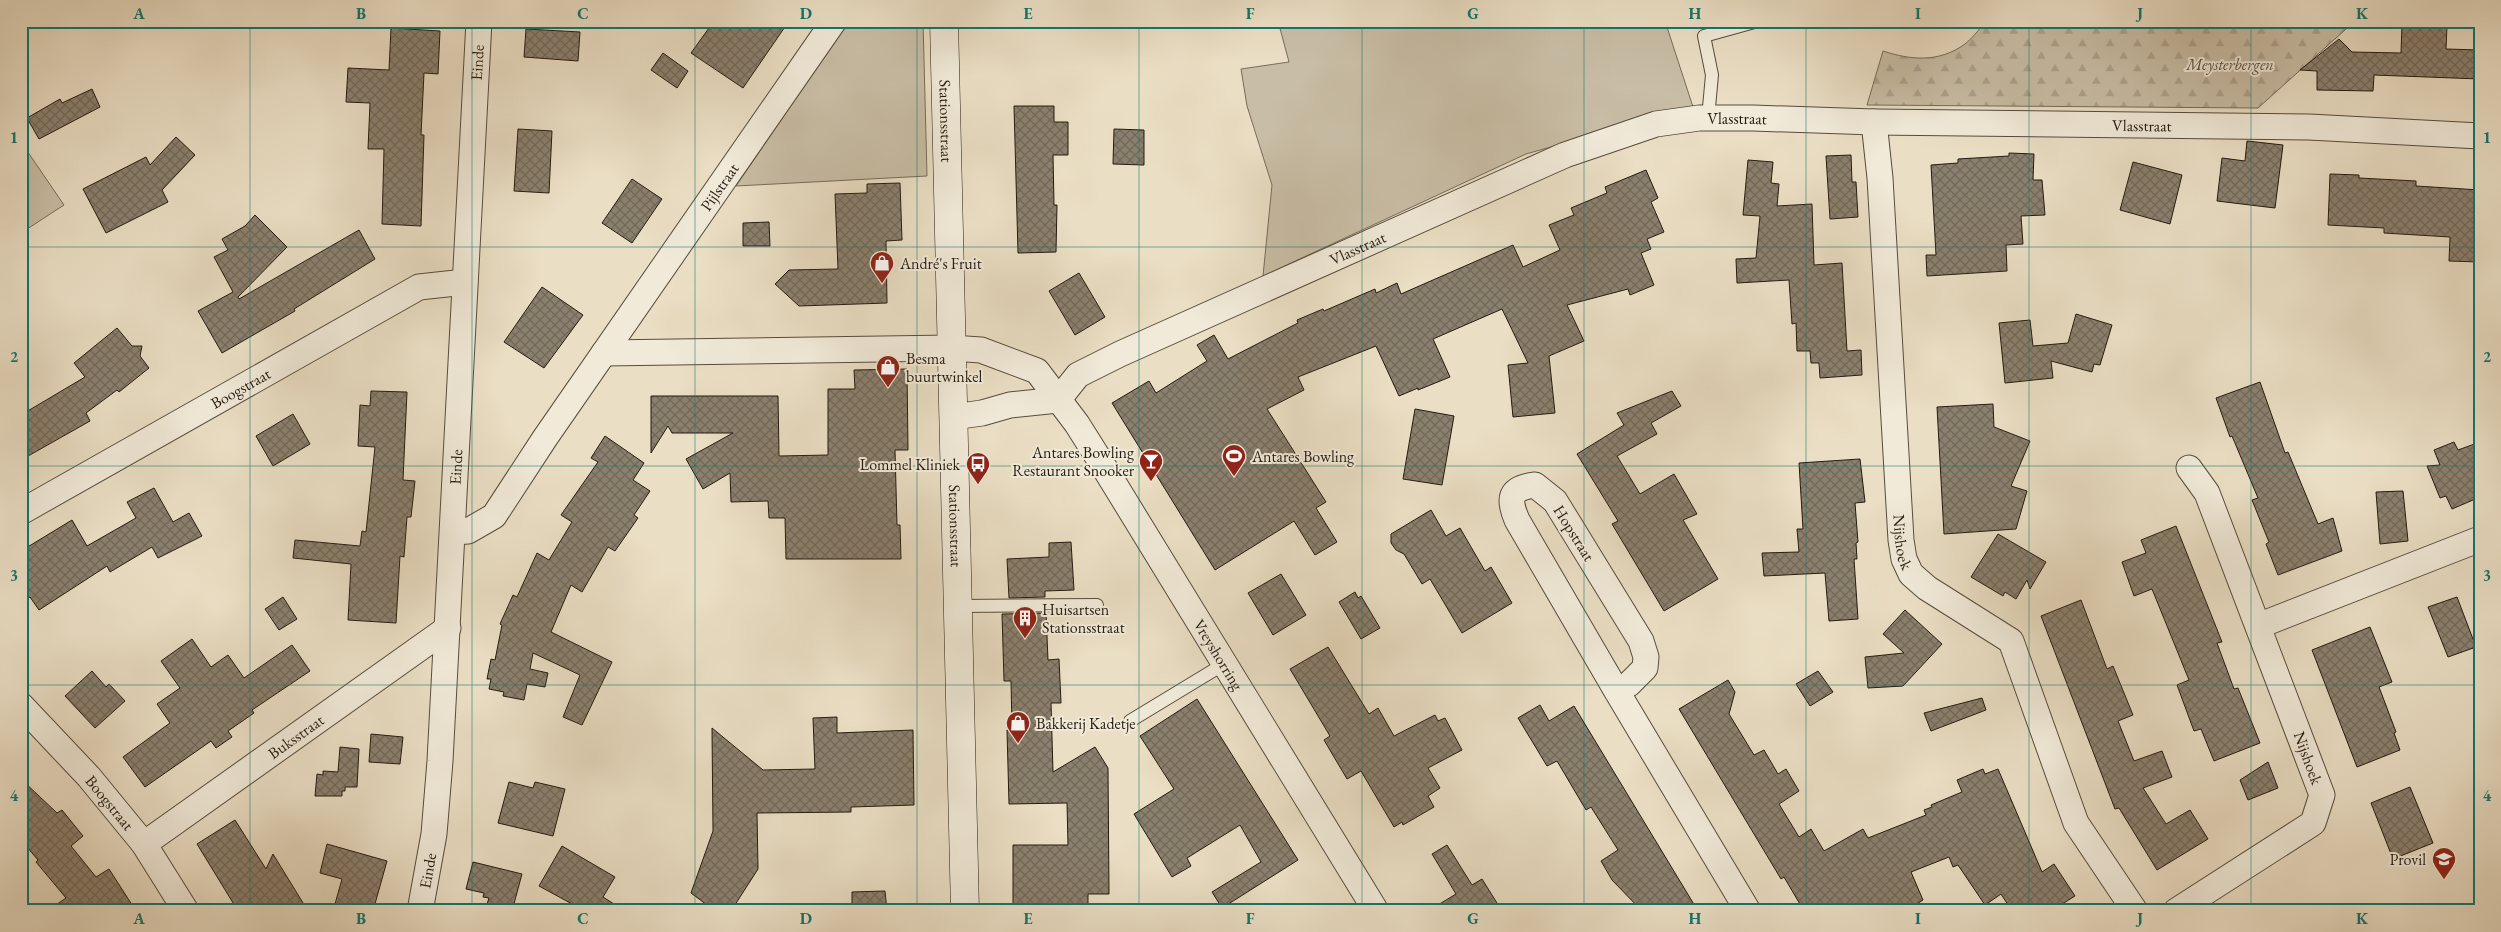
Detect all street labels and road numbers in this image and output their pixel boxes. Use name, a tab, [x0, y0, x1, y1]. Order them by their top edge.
street label: Einde	[465, 44, 488, 81]
street label: Stationsstraat	[935, 79, 958, 163]
street label: Vlasstraat	[1707, 108, 1767, 129]
street label: Vlasstraat	[2112, 114, 2172, 136]
street label: Pijlstraat	[695, 159, 743, 215]
street label: Vlasstraat	[1326, 226, 1389, 270]
street label: Boogstraat	[207, 363, 274, 413]
street label: Einde	[444, 449, 467, 485]
street label: Stationsstraat	[944, 484, 967, 567]
street label: Hopstraat	[1549, 501, 1599, 565]
street label: Nijshoek	[1889, 514, 1918, 573]
street label: Vreyshorring	[1189, 615, 1249, 695]
street label: Buksstraat	[263, 709, 328, 763]
street label: Nijshoek	[2289, 728, 2327, 788]
street label: Boogstraat	[81, 770, 139, 834]
street label: Einde	[414, 851, 441, 890]

